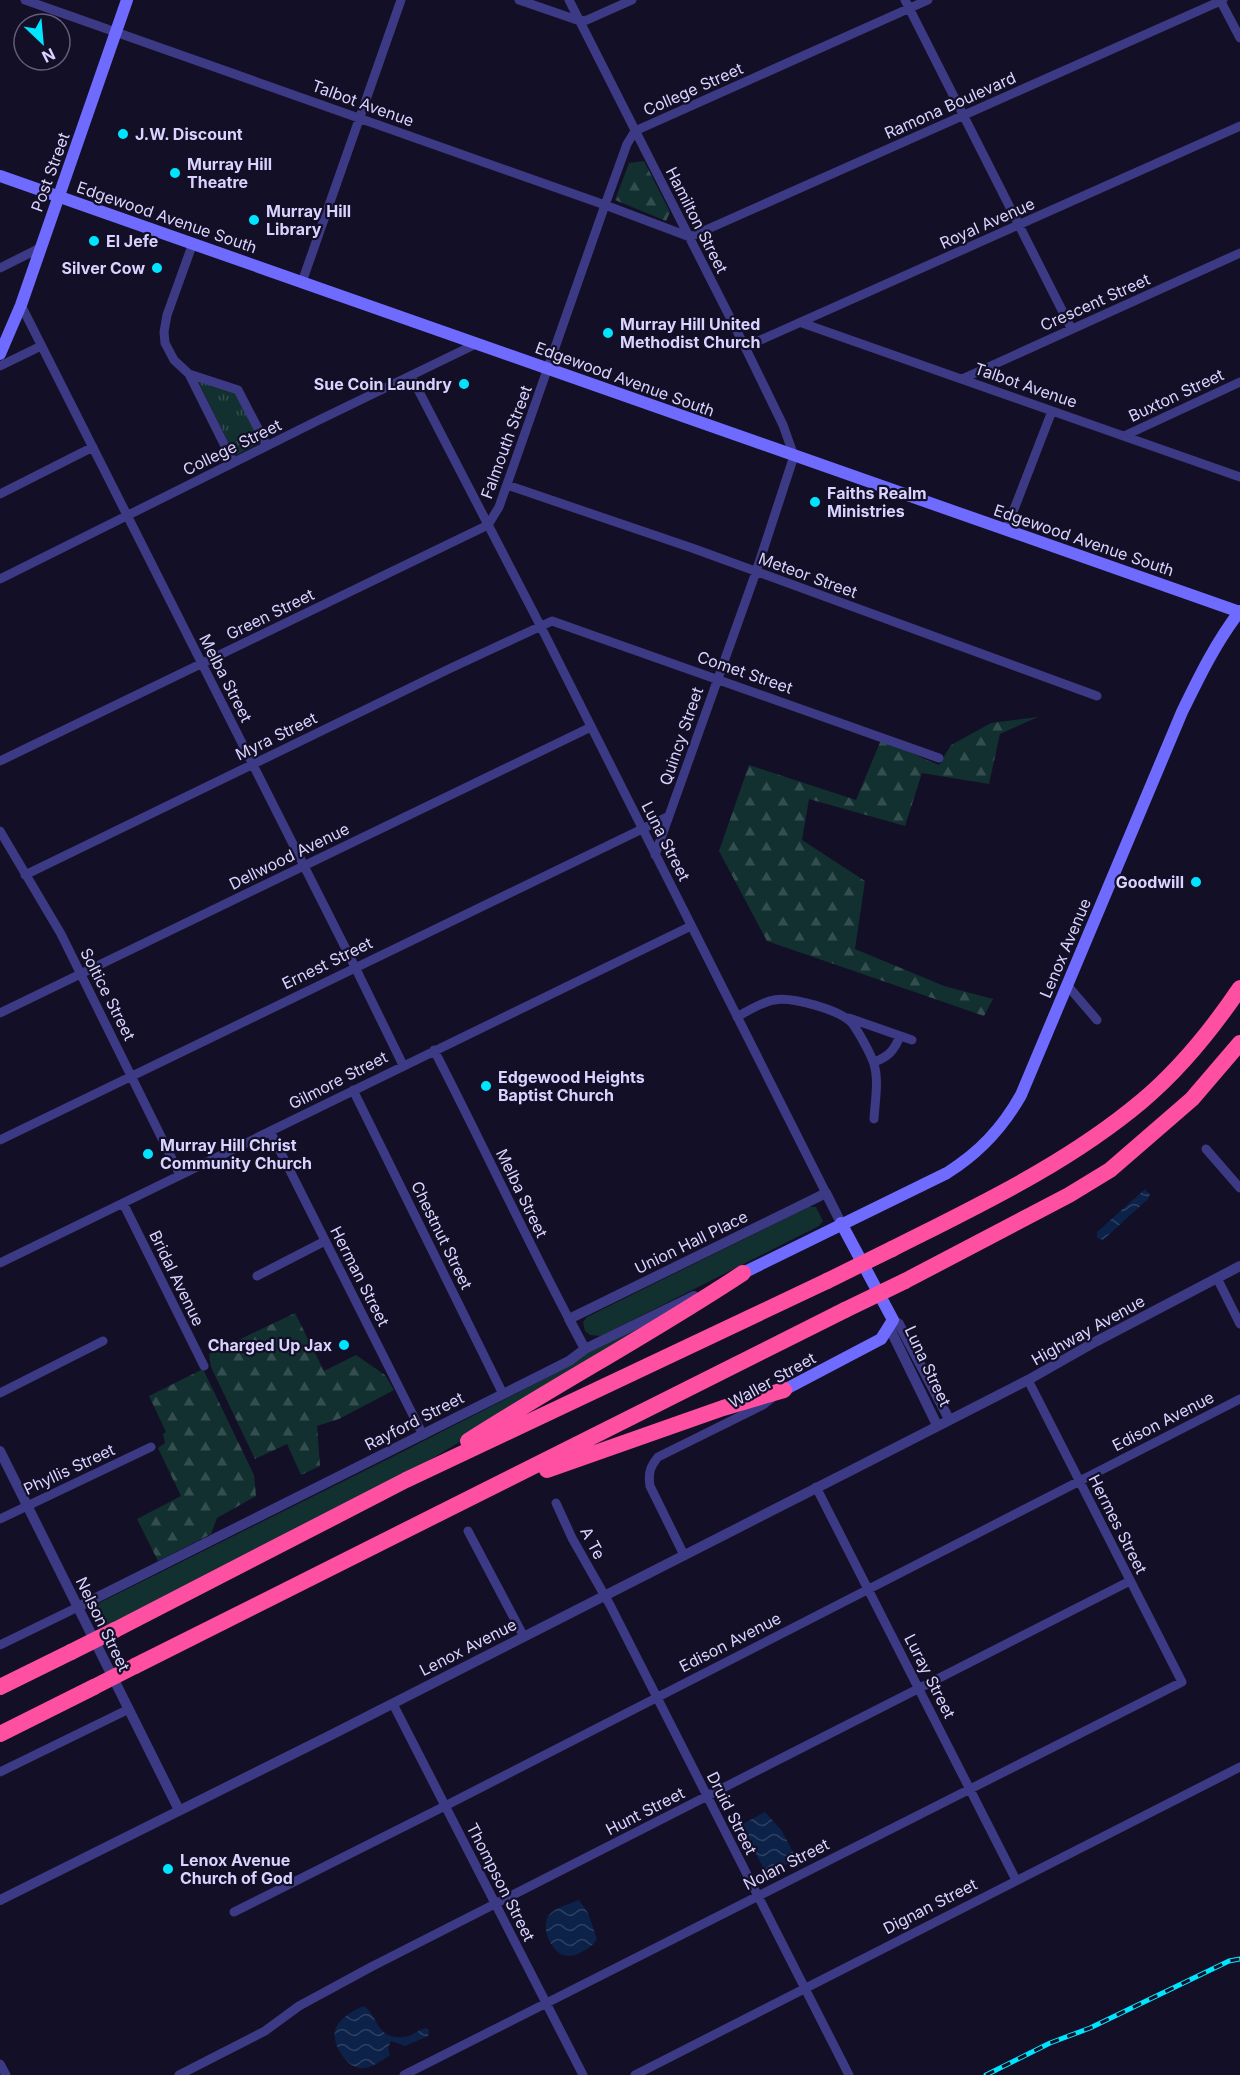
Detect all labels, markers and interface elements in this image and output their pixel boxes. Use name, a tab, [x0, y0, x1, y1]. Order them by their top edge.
north arrow	[12, 12, 72, 72]
text: N	[39, 44, 58, 67]
street label: College Street	[640, 58, 746, 120]
street label: Ramona Boulevard	[881, 67, 1019, 143]
street label: Talbot Avenue	[309, 75, 417, 131]
place label: J.W. Discount	[135, 124, 243, 144]
marker: J.W. Discount	[116, 127, 130, 141]
street label: Post Street	[26, 130, 74, 214]
place label: Murray Hill Theatre	[187, 154, 272, 192]
street label: Hamilton Street	[662, 163, 732, 277]
marker: Murray Hill Theatre	[168, 166, 182, 180]
street label: Edgewood Avenue South	[74, 177, 260, 257]
street label: Royal Avenue	[936, 193, 1038, 253]
place label: Murray Hill Library	[266, 201, 351, 239]
marker: Murray Hill Library	[247, 213, 261, 227]
place label: El Jefe	[106, 231, 158, 251]
marker: El Jefe	[87, 234, 101, 248]
place label: Silver Cow	[62, 258, 145, 278]
marker: Silver Cow	[150, 261, 164, 275]
street label: Crescent Street	[1037, 269, 1153, 335]
place label: Murray Hill United Methodist Church	[620, 314, 760, 352]
marker: Murray Hill United Methodist Church	[601, 326, 615, 340]
street label: Edgewood Avenue South	[533, 337, 717, 421]
street label: Talbot Avenue	[972, 358, 1080, 412]
street label: Buxton Street	[1125, 364, 1227, 426]
place label: Sue Coin Laundry	[314, 374, 452, 394]
marker: Sue Coin Laundry	[457, 377, 471, 391]
street label: Falmouth Street	[476, 383, 536, 501]
street label: College Street	[179, 415, 285, 479]
place label: Faiths Realm Ministries	[827, 483, 927, 521]
marker: Faiths Realm Ministries	[808, 495, 822, 509]
street label: Edgewood Avenue South	[991, 500, 1177, 580]
street label: Meteor Street	[756, 548, 860, 602]
street label: Green Street	[223, 584, 317, 644]
street label: Melba Street	[195, 631, 257, 725]
street label: Comet Street	[695, 646, 795, 698]
street label: Quincy Street	[655, 684, 707, 788]
street label: Myra Street	[232, 708, 320, 764]
street label: Luna Street	[637, 798, 695, 884]
street label: Dellwood Avenue	[226, 818, 352, 894]
place label: Goodwill	[1116, 872, 1184, 892]
marker: Goodwill	[1189, 875, 1203, 889]
street label: Lenox Avenue	[1035, 895, 1095, 1001]
street label: Ernest Street	[279, 933, 375, 993]
street label: Soltice Street	[76, 944, 140, 1044]
street label: Gilmore Street	[285, 1047, 391, 1113]
place label: Edgewood Heights Baptist Church	[498, 1067, 645, 1105]
marker: Edgewood Heights Baptist Church	[479, 1079, 493, 1093]
place label: Murray Hill Christ Community Church	[160, 1135, 312, 1173]
street label: Melba Street	[492, 1145, 552, 1241]
marker: Murray Hill Christ Community Church	[141, 1147, 155, 1161]
street label: Chestnut Street	[407, 1178, 477, 1292]
street label: Union Hall Place	[631, 1206, 751, 1278]
street label: Herman Street	[326, 1223, 394, 1329]
street label: Bridal Avenue	[145, 1227, 209, 1329]
street label: Highway Avenue	[1028, 1291, 1148, 1369]
street label: Luna Street	[901, 1323, 955, 1409]
place label: Charged Up Jax	[208, 1335, 332, 1355]
marker: Charged Up Jax	[337, 1338, 351, 1352]
street label: Waller Street	[725, 1348, 819, 1412]
street label: Rayford Street	[361, 1387, 467, 1455]
street label: Edison Avenue	[1109, 1387, 1217, 1455]
street label: Phyllis Street	[20, 1439, 118, 1499]
street label: Hermes Street	[1084, 1471, 1152, 1577]
street label: A Te	[576, 1523, 610, 1563]
street label: Nelson Street	[72, 1574, 134, 1674]
street label: Edison Avenue	[676, 1608, 784, 1676]
street label: Lenox Avenue	[416, 1614, 520, 1680]
street label: Luray Street	[900, 1631, 960, 1721]
street label: Druid Street	[703, 1768, 761, 1858]
street label: Hunt Street	[602, 1783, 688, 1839]
street label: Thompson Street	[463, 1819, 539, 1945]
street label: Nolan Street	[740, 1834, 832, 1894]
place label: Lenox Avenue Church of God	[180, 1850, 293, 1888]
marker: Lenox Avenue Church of God	[161, 1862, 175, 1876]
street label: Dignan Street	[880, 1874, 980, 1938]

